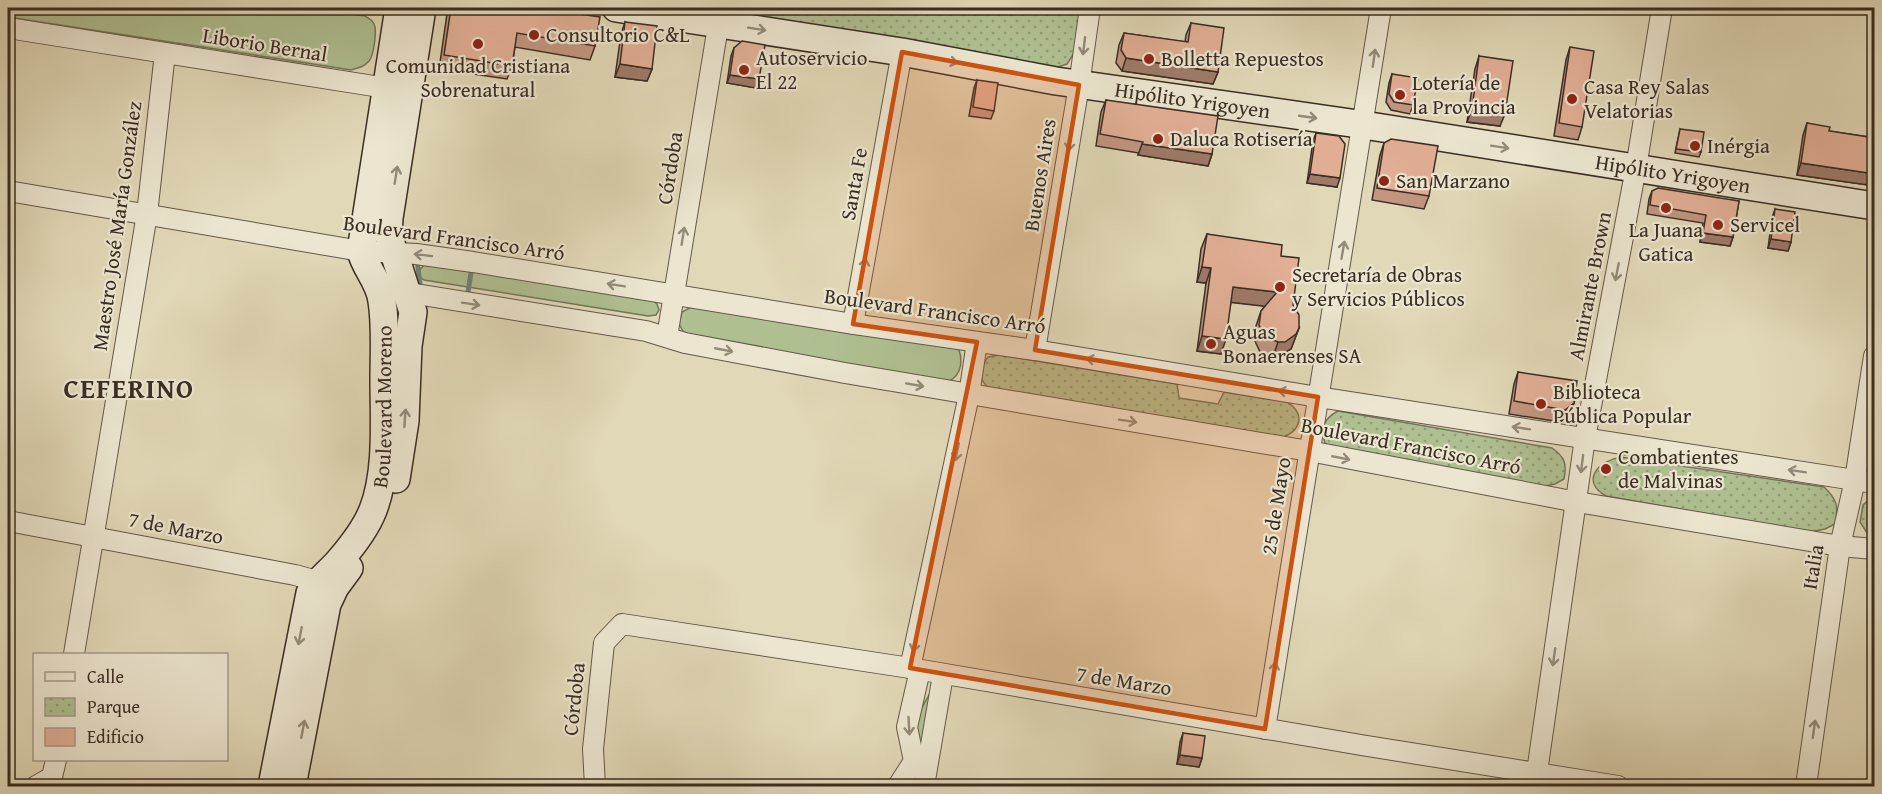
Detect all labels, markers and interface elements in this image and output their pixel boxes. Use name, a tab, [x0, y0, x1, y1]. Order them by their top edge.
street label: Liborio Bernal	[201, 19, 330, 70]
place label: Consultorio C&L	[546, 19, 689, 50]
one-way arrow	[746, 24, 766, 35]
marker: Consultorio C&L	[527, 28, 541, 42]
one-way arrow	[1078, 35, 1089, 55]
marker: Comunidad Cristiana Sobrenatural	[471, 37, 485, 51]
place label: Autoservicio El 22	[756, 42, 867, 97]
place label: Bolletta Repuestos	[1161, 43, 1324, 74]
one-way arrow	[1368, 48, 1379, 68]
place label: Comunidad Cristiana Sobrenatural	[386, 50, 570, 105]
marker: Bolletta Repuestos	[1142, 52, 1156, 66]
one-way arrow	[939, 56, 958, 67]
marker: Autoservicio El 22	[737, 63, 751, 77]
place label: Lotería de la Provincia	[1412, 67, 1516, 122]
place label: Casa Rey Salas Velatorias	[1584, 71, 1710, 126]
street label: Hipólito Yrigoyen	[1113, 74, 1272, 126]
marker: Lotería de la Provincia	[1393, 88, 1407, 102]
marker: Casa Rey Salas Velatorias	[1565, 92, 1579, 106]
street label: Maestro José María González	[84, 99, 149, 353]
one-way arrow	[1297, 111, 1317, 122]
street label: Buenos Aires	[1015, 116, 1064, 234]
place label: Daluca Rotisería	[1170, 123, 1313, 154]
street label: Córdoba	[648, 129, 691, 207]
place label: Inérgia	[1707, 130, 1770, 161]
one-way arrow	[1064, 132, 1075, 152]
marker: Daluca Rotisería	[1151, 132, 1165, 146]
marker: Inérgia	[1688, 139, 1702, 153]
one-way arrow	[1490, 141, 1510, 152]
street label: Santa Fe	[832, 145, 875, 223]
street label: Hipólito Yrigoyen	[1593, 146, 1753, 201]
place label: San Marzano	[1396, 165, 1510, 196]
one-way arrow	[391, 166, 402, 185]
marker: San Marzano	[1377, 174, 1391, 188]
marker: La Juana Gatica	[1659, 201, 1673, 215]
street label: Boulevard Francisco Arró	[341, 207, 567, 268]
street label: Almirante Brown	[1560, 209, 1619, 363]
place label: Servicel	[1730, 209, 1800, 240]
place label: La Juana Gatica	[1629, 214, 1703, 269]
marker: Servicel	[1711, 218, 1725, 232]
one-way arrow	[678, 227, 689, 247]
one-way arrow	[1337, 241, 1348, 261]
one-way arrow	[413, 249, 433, 260]
one-way arrow	[858, 257, 869, 277]
place label: Secretaría de Obras y Servicios Públicos	[1291, 259, 1465, 314]
one-way arrow	[1611, 262, 1622, 281]
one-way arrow	[606, 279, 626, 290]
street label: Boulevard Francisco Arró	[822, 280, 1048, 341]
marker: Secretaría de Obras y Servicios Públicos	[1273, 280, 1287, 294]
one-way arrow	[460, 298, 480, 309]
place label: Aguas Bonaerenses SA	[1223, 316, 1362, 371]
street label: Boulevard Moreno	[364, 325, 400, 490]
marker: Aguas Bonaerenses SA	[1204, 337, 1218, 351]
one-way arrow	[713, 345, 733, 356]
one-way arrow	[1085, 354, 1105, 365]
district label: CEFERINO	[64, 368, 195, 408]
place label: Biblioteca Pública Popular	[1553, 376, 1692, 431]
one-way arrow	[905, 380, 925, 391]
one-way arrow	[1278, 386, 1297, 397]
marker: Biblioteca Pública Popular	[1534, 397, 1548, 411]
one-way arrow	[400, 409, 411, 429]
street label: Boulevard Francisco Arró	[1299, 409, 1524, 482]
one-way arrow	[1118, 416, 1138, 427]
one-way arrow	[1512, 422, 1532, 433]
place label: Combatientes de Malvinas	[1618, 441, 1739, 496]
one-way arrow	[951, 442, 962, 461]
one-way arrow	[1331, 452, 1351, 463]
one-way arrow	[1576, 454, 1587, 473]
street label: 25 de Mayo	[1252, 455, 1299, 557]
marker: Combatientes de Malvinas	[1599, 462, 1613, 476]
one-way arrow	[1788, 465, 1807, 476]
street label: 7 de Marzo	[126, 503, 226, 552]
street label: Italia	[1794, 542, 1831, 592]
one-way arrow	[294, 626, 305, 646]
one-way arrow	[909, 633, 921, 652]
one-way arrow	[1548, 647, 1559, 666]
legend	[33, 653, 228, 761]
street label: 7 de Marzo	[1074, 658, 1174, 703]
street label: Córdoba	[554, 661, 593, 737]
one-way arrow	[1269, 661, 1280, 681]
text: Calle	[87, 663, 124, 690]
text: Parque	[87, 693, 140, 720]
one-way arrow	[904, 716, 915, 736]
one-way arrow	[1809, 719, 1820, 739]
one-way arrow	[298, 720, 309, 739]
text: Edificio	[87, 723, 144, 750]

